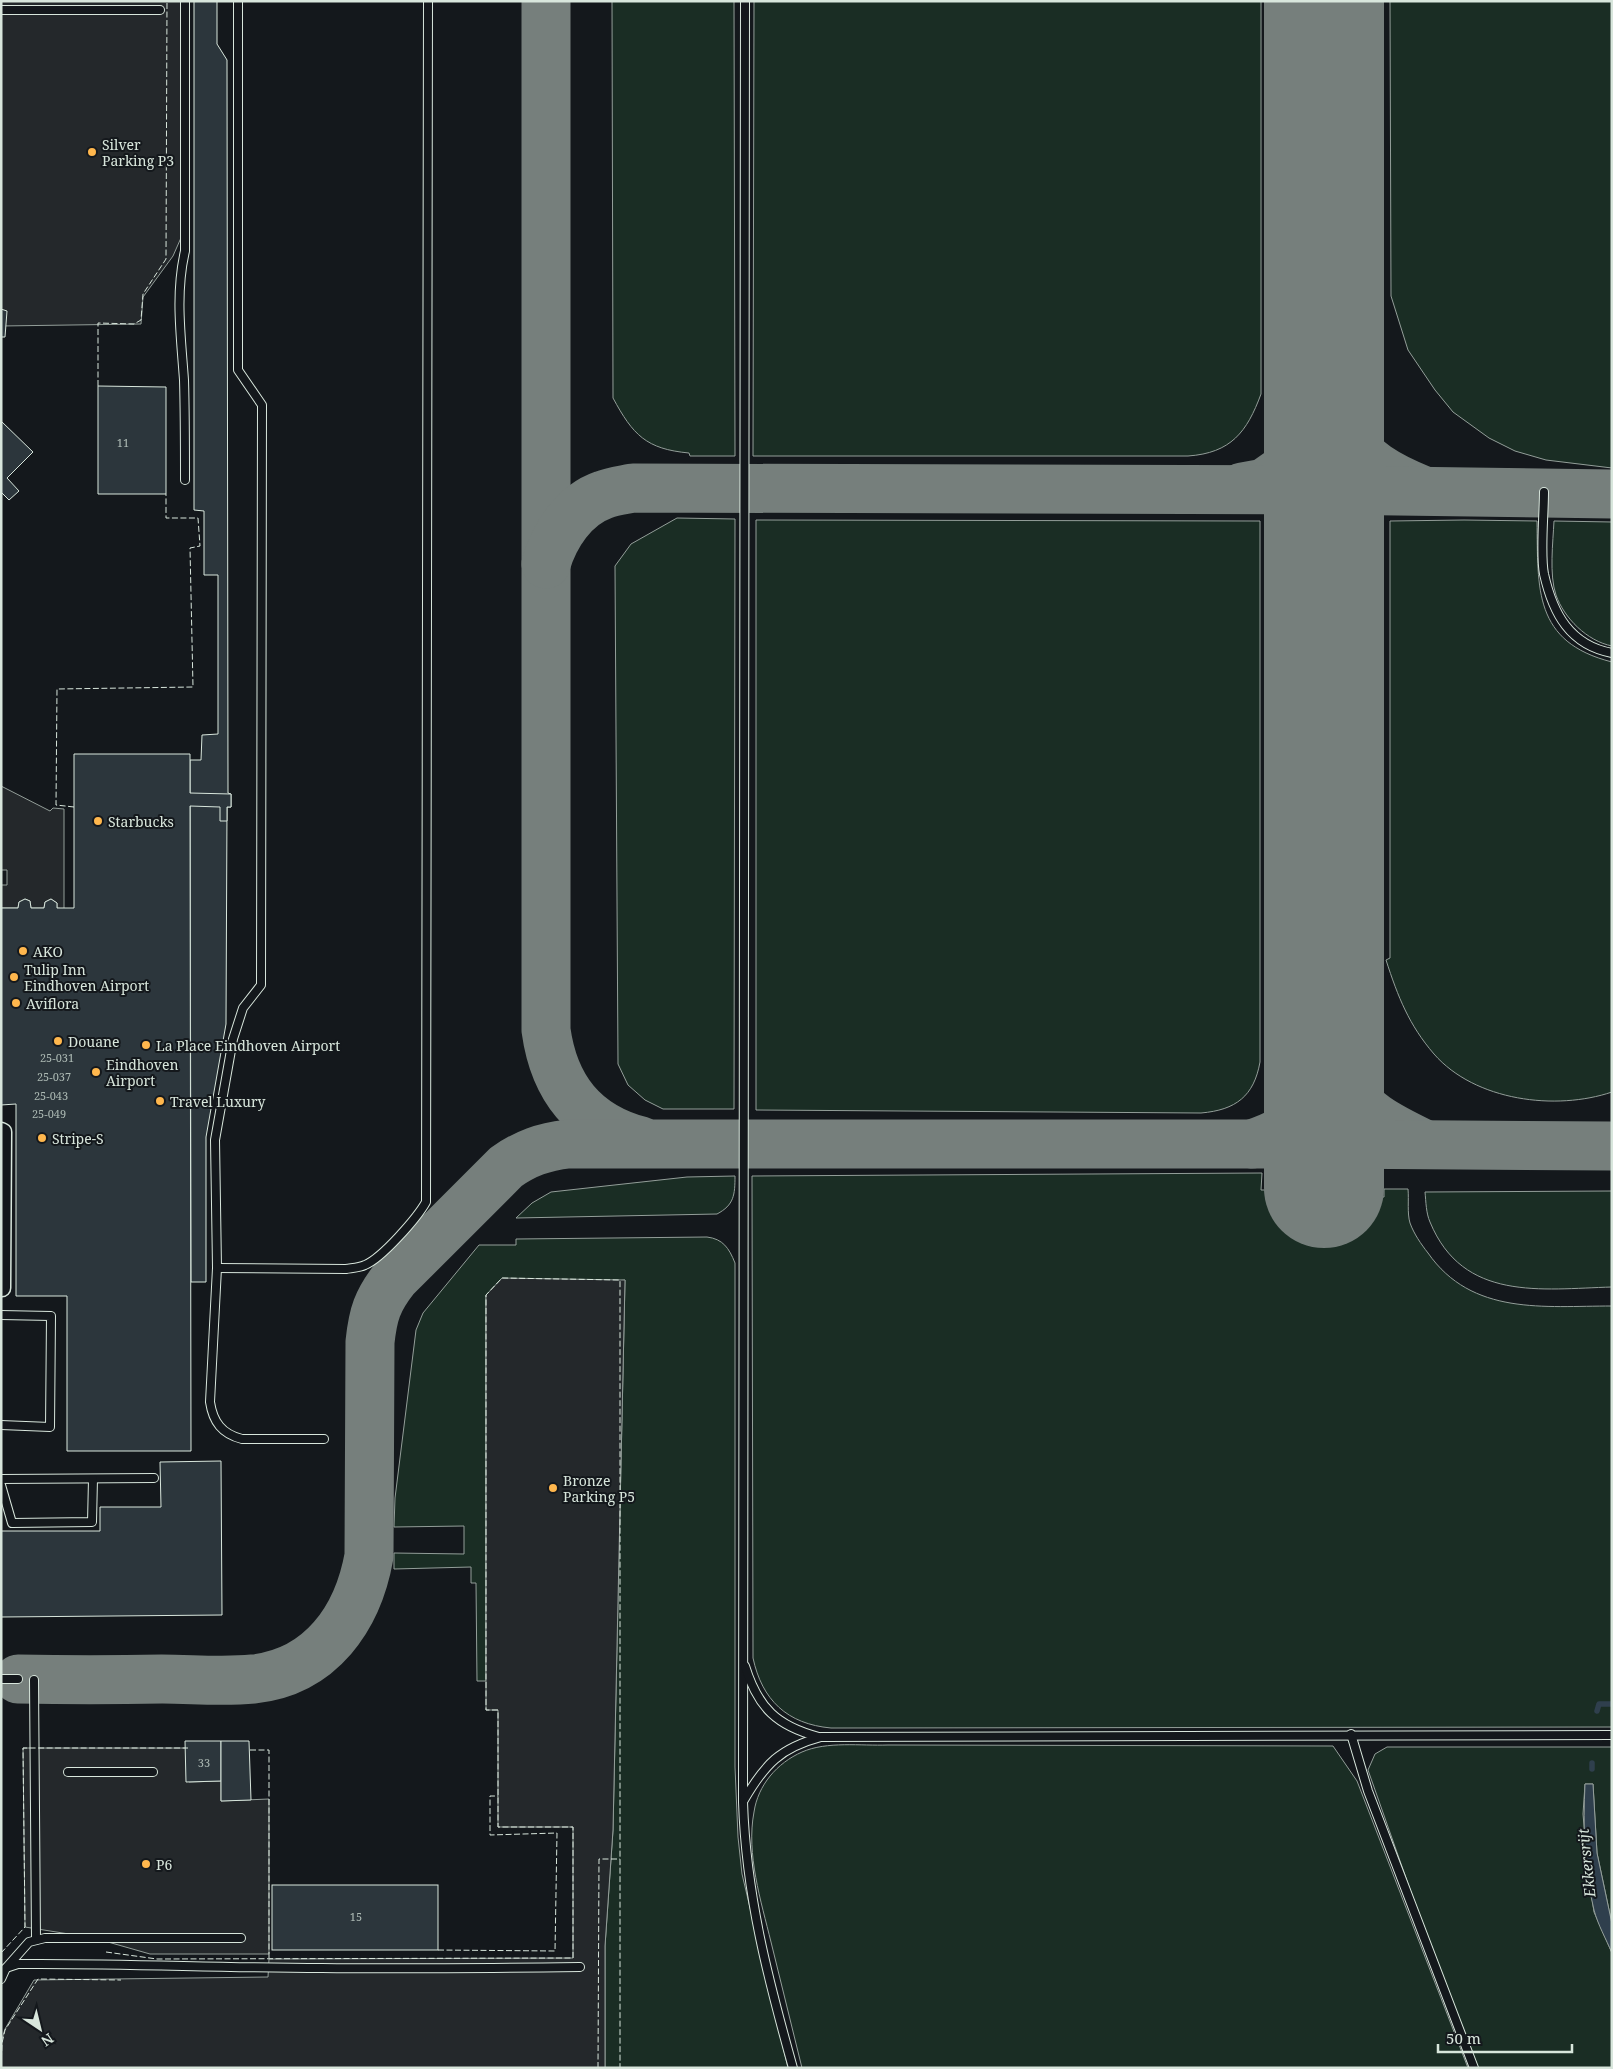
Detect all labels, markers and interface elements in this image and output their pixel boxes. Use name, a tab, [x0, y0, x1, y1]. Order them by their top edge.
place label: Silver Parking P3	[102, 135, 174, 170]
marker: Silver Parking P3	[86, 146, 98, 158]
house number: 11	[117, 435, 129, 450]
place label: Starbucks	[108, 812, 174, 831]
marker: Starbucks	[92, 815, 104, 827]
place label: AKO	[33, 942, 63, 961]
marker: AKO	[17, 945, 29, 957]
place label: Tulip Inn Eindhoven Airport	[24, 960, 149, 995]
marker: Tulip Inn Eindhoven Airport	[8, 971, 20, 983]
place label: Aviflora	[26, 994, 79, 1013]
marker: Aviflora	[10, 997, 22, 1009]
place label: Douane	[68, 1032, 120, 1051]
marker: Douane	[52, 1035, 64, 1047]
place label: La Place Eindhoven Airport	[156, 1036, 340, 1055]
marker: La Place Eindhoven Airport	[140, 1039, 152, 1051]
house number: 25-031	[40, 1050, 74, 1065]
place label: Eindhoven Airport	[106, 1055, 178, 1090]
marker: Eindhoven Airport	[90, 1066, 102, 1078]
house number: 25-037	[37, 1069, 71, 1084]
house number: 25-043	[34, 1088, 68, 1103]
place label: Travel Luxury	[170, 1092, 266, 1111]
marker: Travel Luxury	[154, 1095, 166, 1107]
house number: 25-049	[32, 1106, 66, 1121]
place label: Stripe-S	[52, 1129, 104, 1148]
marker: Stripe-S	[36, 1132, 48, 1144]
place label: Bronze Parking P5	[563, 1471, 635, 1506]
marker: Bronze Parking P5	[547, 1482, 559, 1494]
house number: 33	[198, 1755, 210, 1770]
water label: Ekkersrijt	[1572, 1827, 1600, 1899]
place label: P6	[156, 1855, 172, 1874]
marker: P6	[140, 1858, 152, 1870]
house number: 15	[350, 1909, 362, 1924]
north arrow	[15, 2004, 65, 2054]
scale bar	[1438, 2022, 1572, 2054]
text: 50 m	[1446, 2028, 1481, 2048]
text: N	[38, 2029, 58, 2051]

